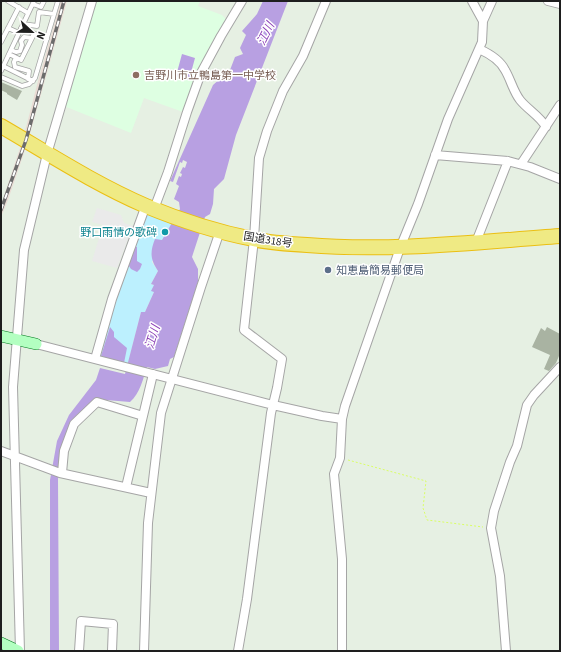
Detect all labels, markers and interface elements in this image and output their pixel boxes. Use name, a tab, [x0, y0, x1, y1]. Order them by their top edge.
north arrow	[12, 12, 52, 52]
water label: 江川	[253, 18, 280, 49]
text: N	[32, 29, 49, 42]
place label: 吉野川市立鴨島第一中学校	[144, 68, 276, 83]
marker: 吉野川市立鴨島第一中学校	[131, 70, 141, 80]
place label: 野口雨情の歌碑	[80, 225, 157, 240]
marker: 野口雨情の歌碑	[160, 227, 170, 237]
street label: 国道318号	[242, 229, 294, 251]
place label: 知恵島簡易郵便局	[336, 263, 424, 278]
marker: 知恵島簡易郵便局	[323, 265, 333, 275]
water label: 江川	[141, 321, 165, 351]

